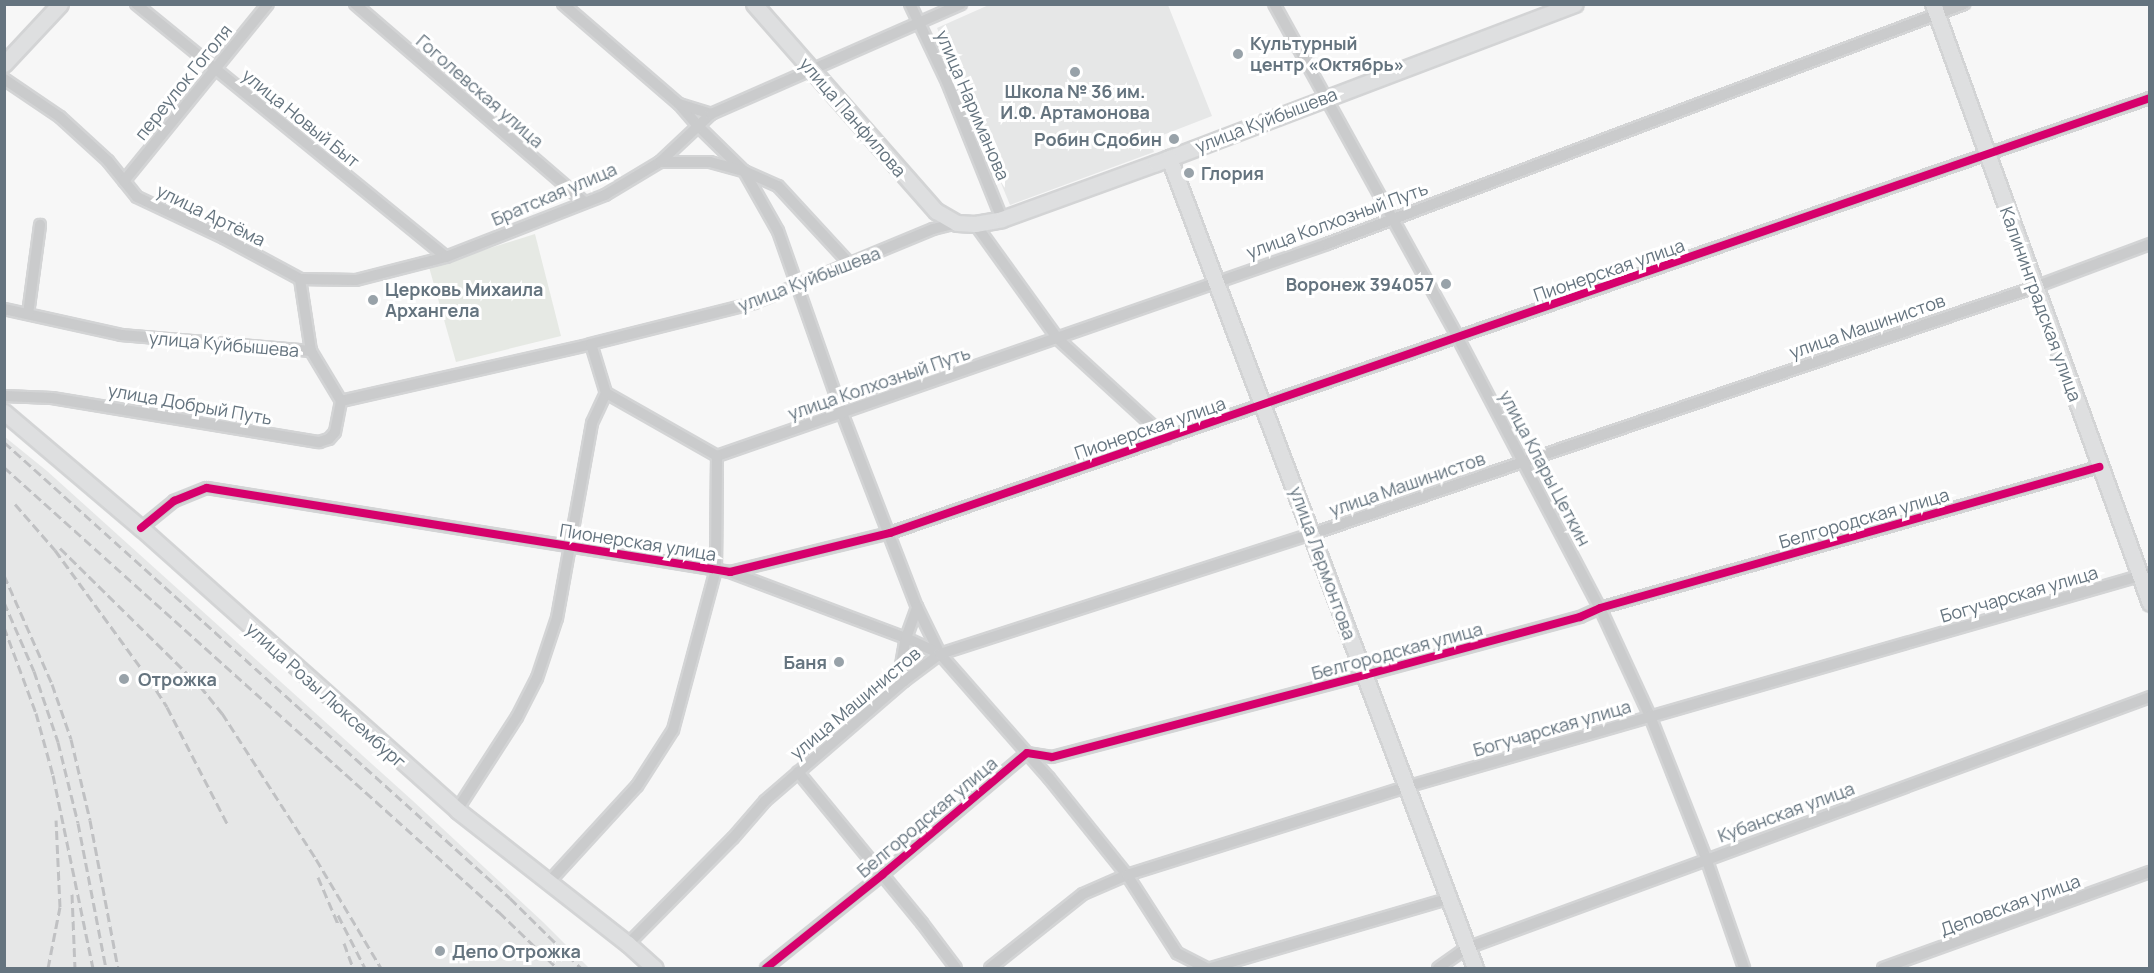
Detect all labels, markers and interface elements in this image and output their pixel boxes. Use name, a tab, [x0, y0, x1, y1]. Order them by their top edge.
street label: переулок Гоголя	[130, 20, 236, 144]
street label: улица Нариманова	[932, 27, 1014, 183]
street label: Гоголевская улица	[412, 30, 548, 152]
place label: Культурный центр «Октябрь»	[1250, 33, 1404, 76]
marker: Культурный центр «Октябрь»	[1231, 47, 1245, 61]
street label: улица Панфилова	[795, 53, 911, 181]
street label: улица Новый Быт	[238, 64, 364, 172]
marker: Школа № 36 им. И.Ф. Артамонова	[1068, 65, 1082, 79]
place label: Школа № 36 им. И.Ф. Артамонова	[1000, 81, 1150, 124]
street label: улица Куйбышева	[1192, 83, 1340, 157]
place label: Робин Сдобин	[1034, 128, 1162, 150]
marker: Робин Сдобин	[1167, 132, 1181, 146]
street label: Братская улица	[488, 158, 620, 230]
place label: Глория	[1201, 162, 1264, 184]
marker: Глория	[1182, 166, 1196, 180]
street label: улица Колхозный Путь	[1243, 177, 1431, 263]
street label: улица Артёма	[153, 179, 269, 251]
street label: Калининградская улица	[1996, 204, 2086, 404]
street label: Пионерская улица	[1531, 234, 1687, 306]
street label: улица Куйбышева	[735, 242, 883, 316]
place label: Воронеж 394057	[1286, 273, 1434, 295]
marker: Воронеж 394057	[1439, 277, 1453, 291]
place label: Церковь Михаила Архангела	[385, 279, 543, 322]
street label: улица Машинистов	[1786, 289, 1948, 363]
marker: Церковь Михаила Архангела	[366, 293, 380, 307]
street label: улица Куйбышева	[148, 327, 300, 361]
street label: улица Колхозный Путь	[785, 342, 973, 424]
street label: улица Добрый Путь	[106, 379, 274, 429]
street label: улица Клары Цеткин	[1495, 386, 1595, 550]
street label: Пионерская улица	[1072, 392, 1228, 464]
street label: улица Машинистов	[1326, 447, 1488, 521]
street label: Белгородская улица	[1776, 483, 1952, 553]
street label: улица Лермонтова	[1285, 484, 1361, 642]
street label: Пионерская улица	[558, 519, 718, 565]
street label: Богучарская улица	[1938, 561, 2100, 627]
street label: улица Розы Люксембург	[242, 618, 410, 772]
street label: Белгородская улица	[1309, 618, 1485, 684]
street label: улица Машинистов	[786, 642, 924, 764]
place label: Баня	[783, 651, 827, 673]
marker: Баня	[832, 655, 846, 669]
place label: Отрожка	[138, 668, 217, 690]
marker: Отрожка	[115, 670, 133, 688]
street label: Богучарская улица	[1471, 695, 1633, 761]
street label: Белгородская улица	[853, 752, 1001, 882]
street label: Кубанская улица	[1715, 777, 1857, 847]
street label: Деповская улица	[1937, 870, 2083, 940]
place label: Депо Отрожка	[452, 940, 581, 962]
marker: Депо Отрожка	[433, 944, 447, 958]

